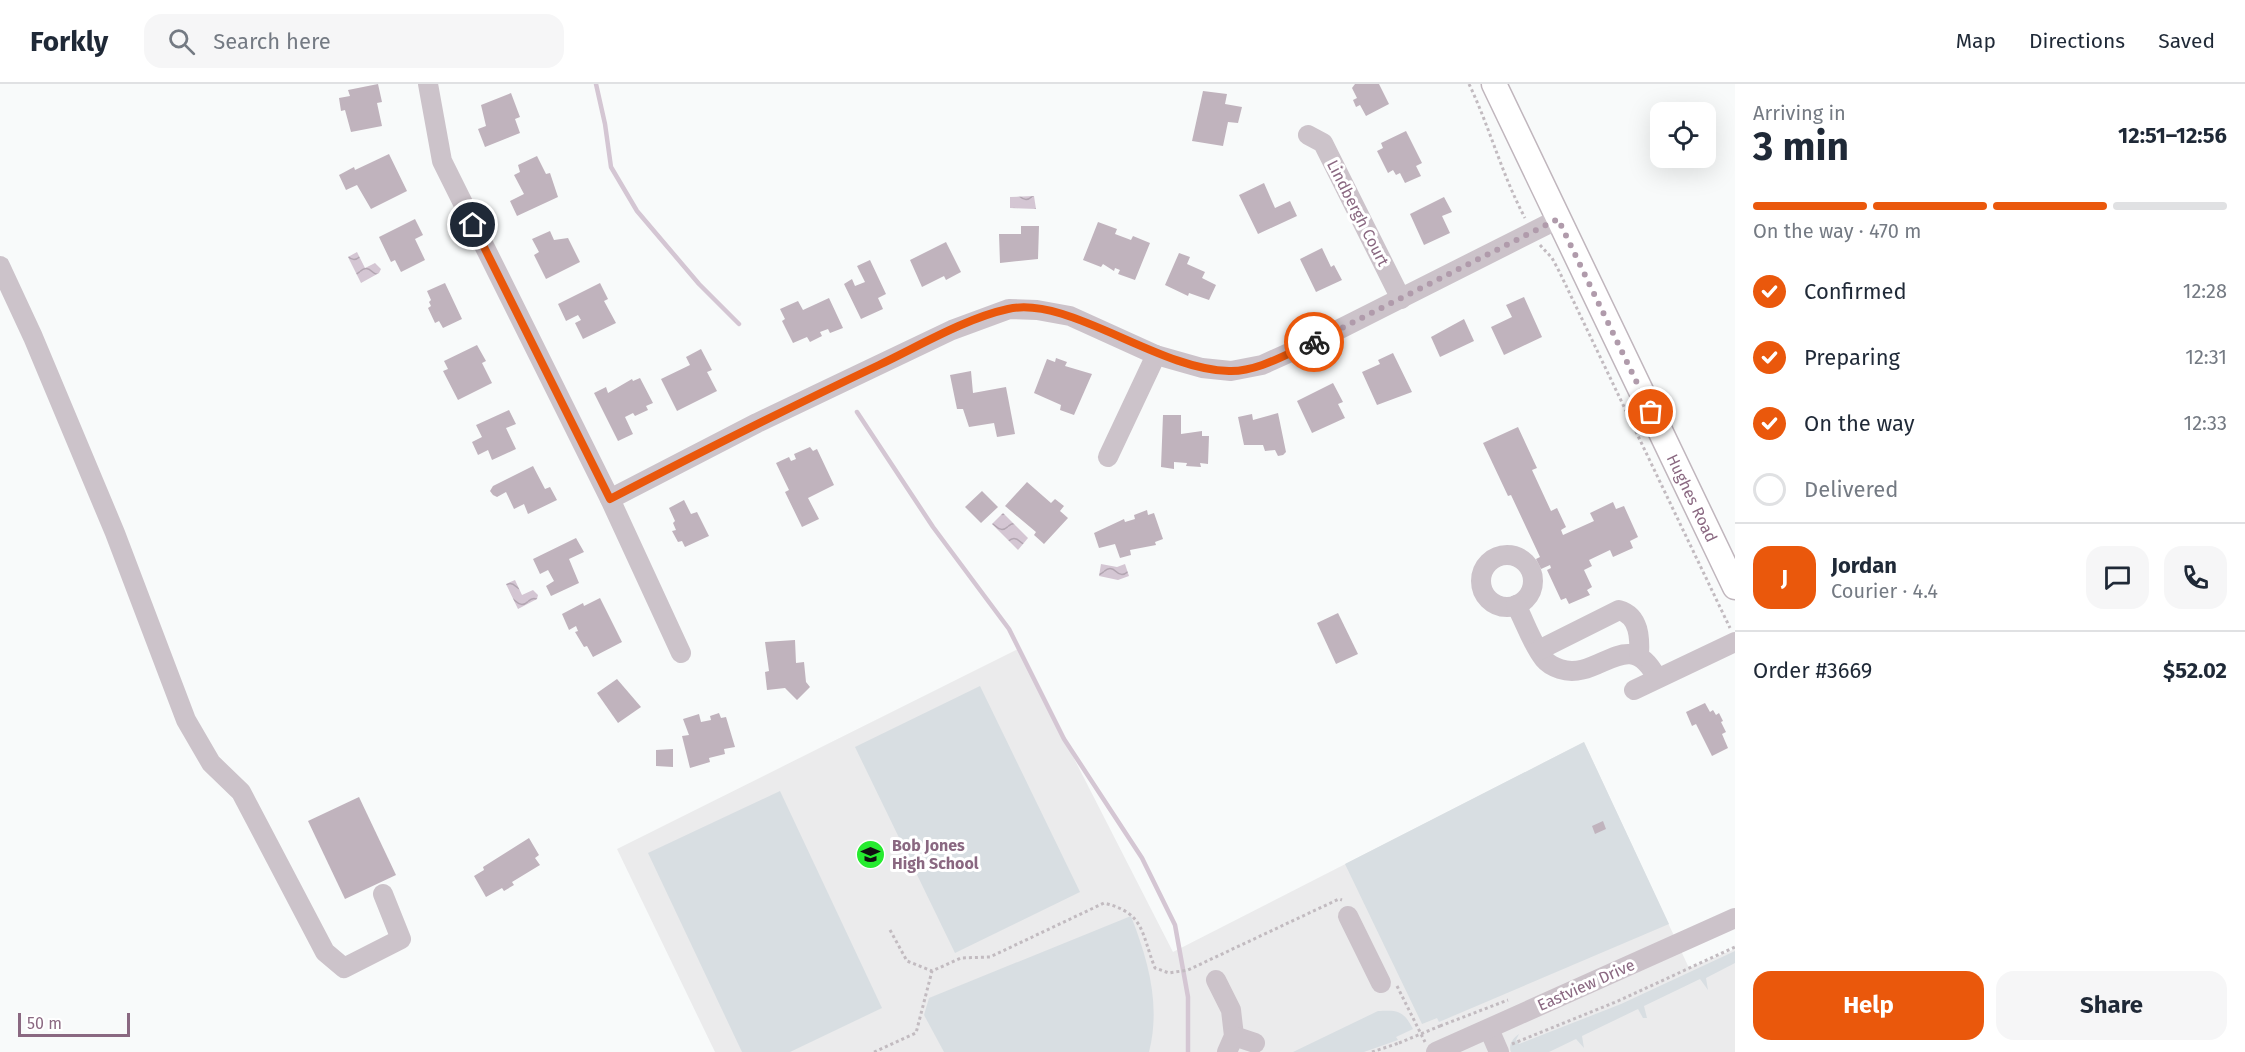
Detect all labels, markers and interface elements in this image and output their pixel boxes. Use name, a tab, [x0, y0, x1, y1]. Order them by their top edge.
search box	[144, 14, 564, 68]
text: Forkly	[30, 25, 108, 58]
icon: search	[165, 25, 198, 58]
text: Search here	[213, 28, 331, 55]
text: Map	[1956, 28, 1996, 54]
text: Directions	[2029, 28, 2125, 54]
text: Saved	[2158, 28, 2215, 54]
text: Arriving in	[1753, 101, 1846, 125]
map controls	[1650, 102, 1716, 168]
button: locate	[1650, 102, 1716, 168]
text: 12:51–12:56	[2118, 122, 2227, 149]
text: 3 min	[1753, 124, 1849, 170]
street label: Lindbergh Court	[1323, 157, 1393, 270]
pin	[447, 199, 498, 250]
icon: home	[456, 208, 489, 241]
text: On the way · 470 m	[1753, 219, 1921, 243]
icon: check	[1753, 275, 1786, 308]
text: Confirmed	[1804, 278, 1907, 305]
text: 12:28	[2183, 279, 2227, 303]
courier	[1284, 312, 1344, 372]
icon: bike	[1298, 326, 1331, 359]
icon: check	[1753, 341, 1786, 374]
text: Preparing	[1804, 344, 1900, 371]
text: 12:31	[2185, 345, 2227, 369]
pin	[1625, 386, 1676, 437]
icon: bag	[1634, 395, 1667, 428]
icon: check	[1753, 407, 1786, 440]
text: On the way	[1804, 410, 1915, 437]
text: 12:33	[2184, 411, 2227, 435]
street label: Hughes Road	[1663, 451, 1721, 545]
text: Delivered	[1804, 476, 1899, 503]
button: chat	[2086, 546, 2149, 609]
button: phone	[2164, 546, 2227, 609]
text: Jordan	[1831, 552, 1897, 579]
text: J	[1781, 564, 1788, 591]
text: Courier · 4.4	[1831, 579, 1938, 603]
text: Order #3669	[1753, 657, 1872, 684]
text: $52.02	[2163, 657, 2227, 684]
place label: Bob Jones High School	[892, 836, 979, 873]
school or university icon: Bob Jones High School	[855, 838, 887, 870]
street label: Eastview Drive	[1534, 955, 1638, 1015]
button: Help	[1753, 971, 1984, 1040]
button: Share	[1996, 971, 2227, 1040]
scale bar	[18, 1010, 130, 1038]
text: 50 m	[27, 1014, 62, 1033]

